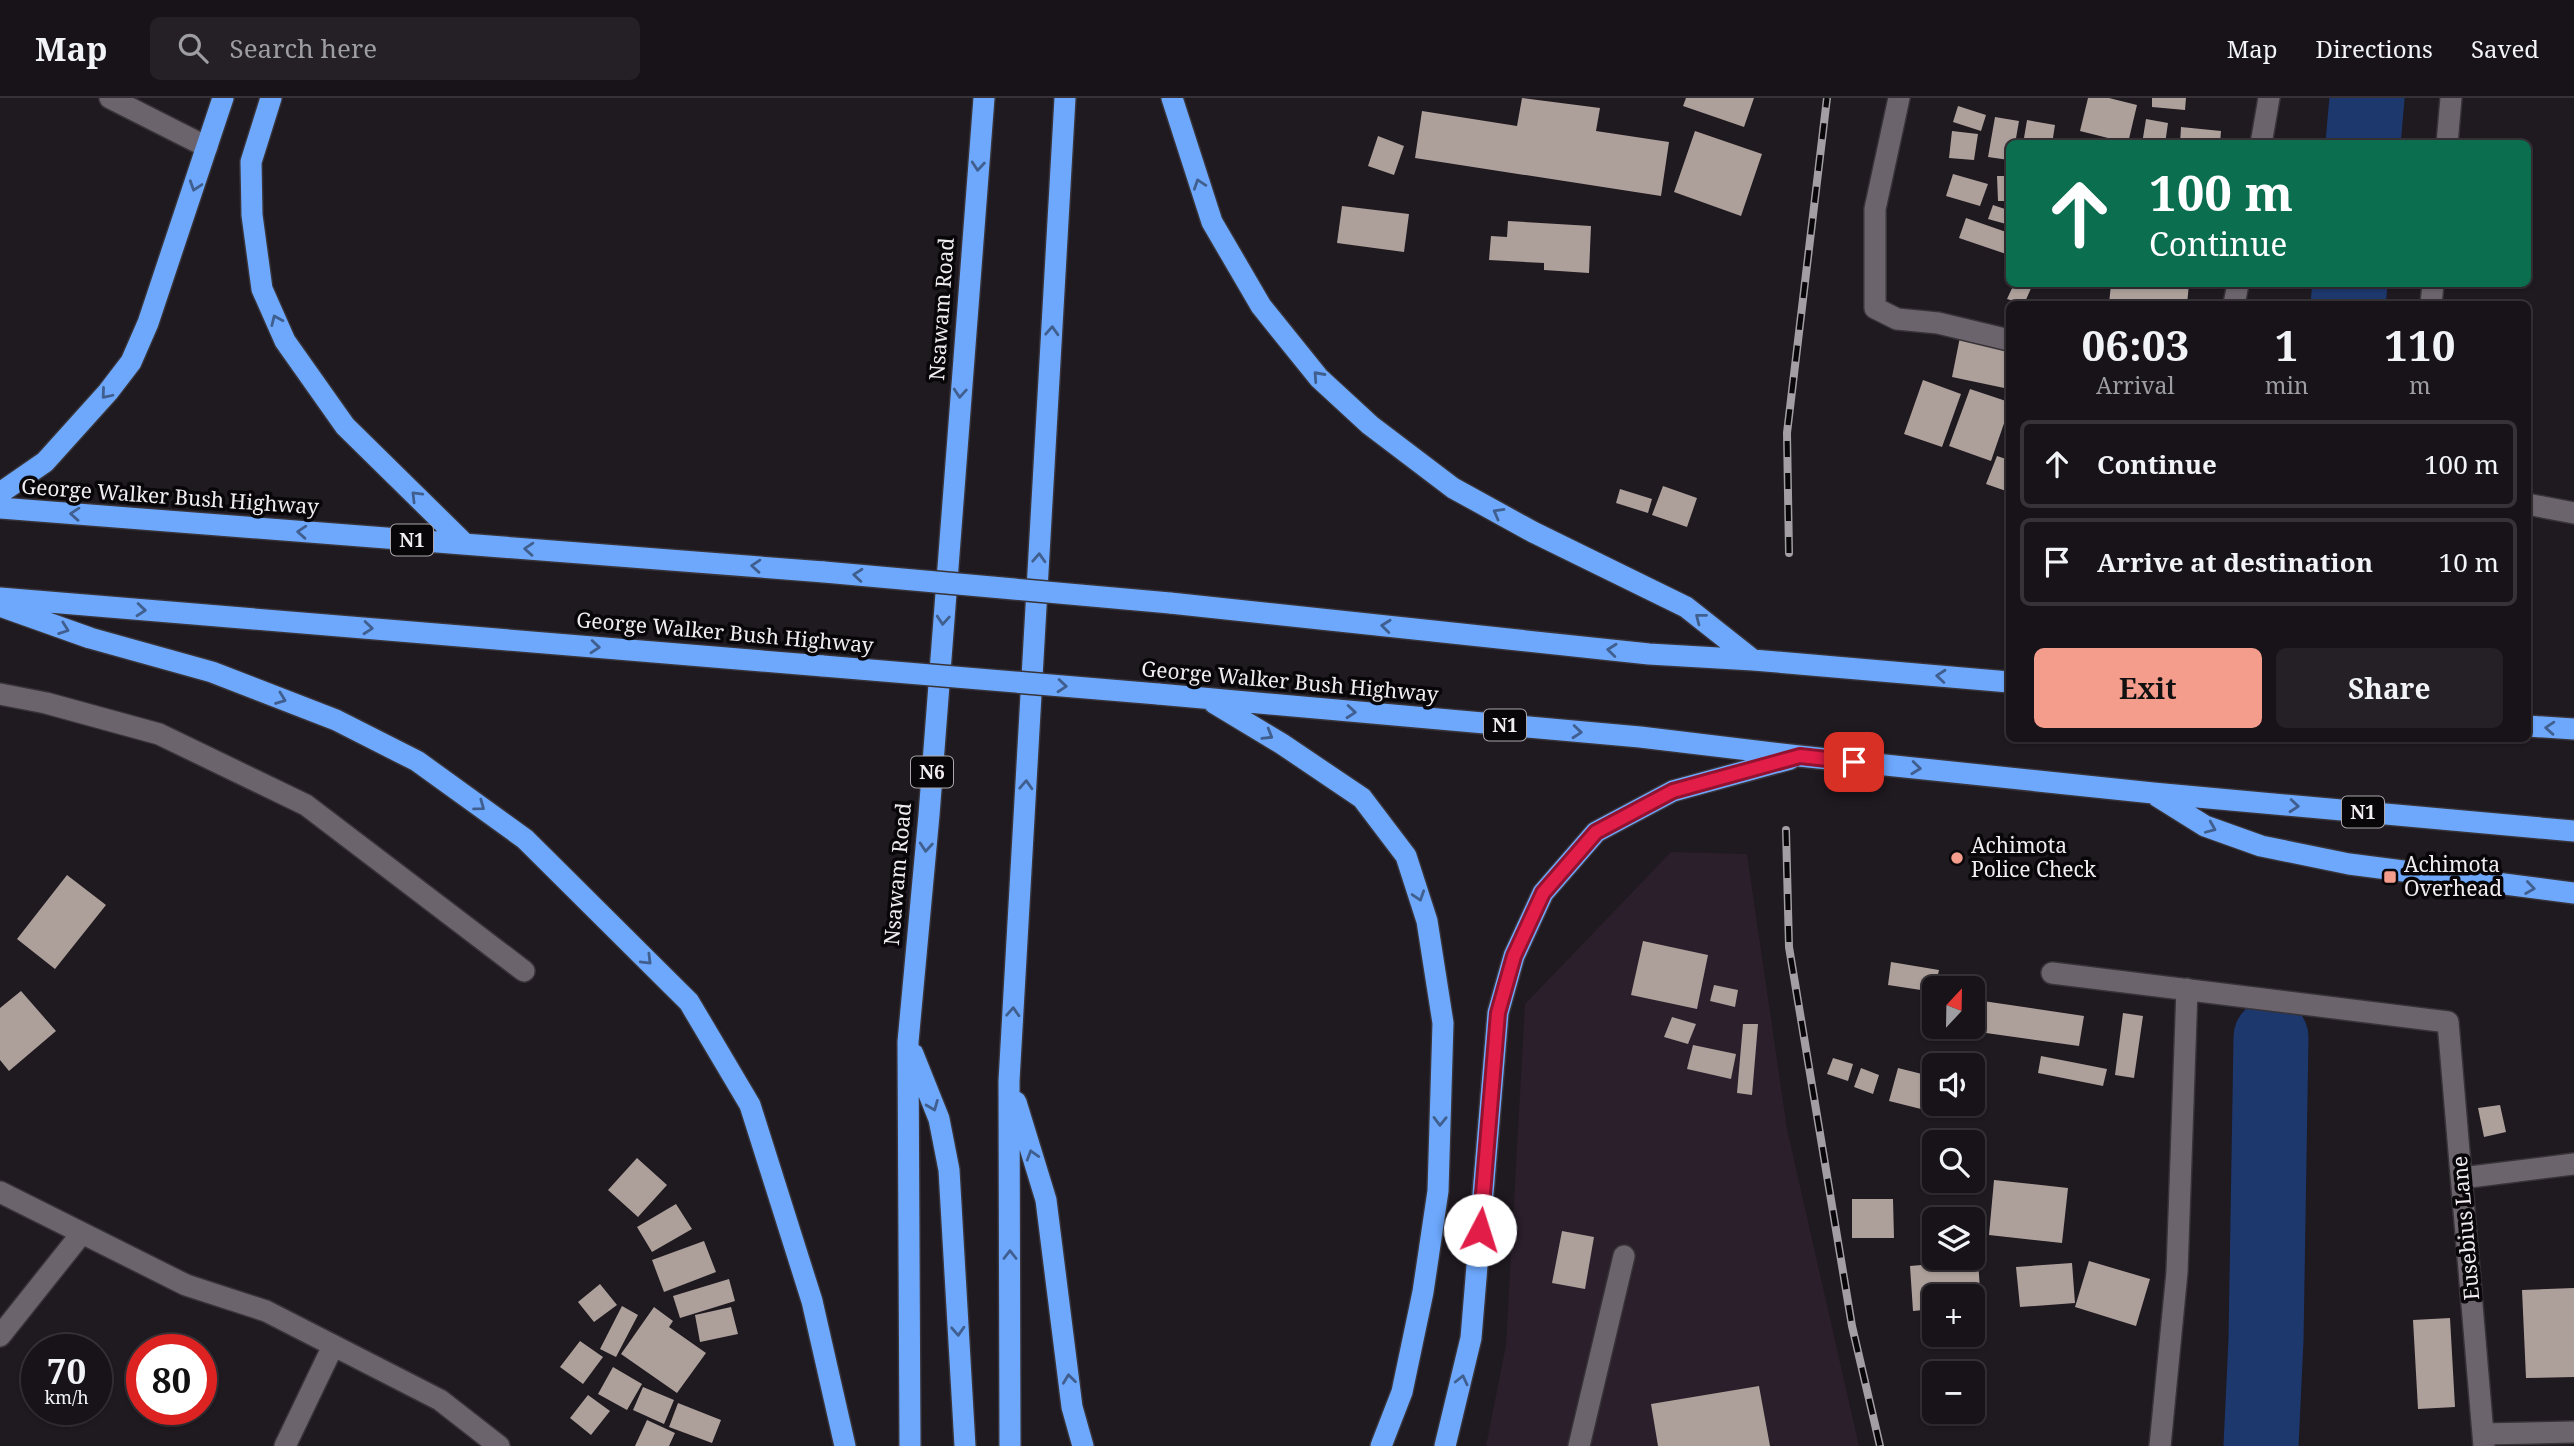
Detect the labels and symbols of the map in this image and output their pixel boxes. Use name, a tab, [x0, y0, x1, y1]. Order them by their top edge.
one-way arrow	[971, 161, 986, 172]
one-way arrow	[1193, 178, 1207, 191]
one-way arrow	[188, 180, 203, 192]
street label: Nsawam Road	[922, 236, 960, 381]
one-way arrow	[270, 315, 284, 327]
one-way arrow	[1044, 325, 1059, 336]
one-way arrow	[1314, 371, 1326, 384]
one-way arrow	[102, 386, 114, 399]
one-way arrow	[952, 388, 967, 399]
street label: George Walker Bush Highway	[20, 472, 320, 520]
one-way arrow	[412, 492, 425, 505]
one-way arrow	[70, 507, 81, 522]
one-way arrow	[1493, 508, 1505, 521]
road number: N1	[391, 524, 433, 556]
one-way arrow	[296, 525, 307, 540]
one-way arrow	[523, 542, 534, 557]
one-way arrow	[1031, 552, 1046, 563]
one-way arrow	[750, 559, 761, 574]
one-way arrow	[852, 568, 863, 583]
one-way arrow	[136, 602, 147, 617]
street label: George Walker Bush Highway	[575, 605, 875, 659]
one-way arrow	[1695, 613, 1707, 626]
one-way arrow	[936, 614, 951, 625]
one-way arrow	[1380, 619, 1391, 634]
one-way arrow	[363, 620, 374, 635]
one-way arrow	[58, 621, 70, 635]
one-way arrow	[590, 639, 601, 654]
one-way arrow	[1606, 643, 1617, 658]
street label: George Walker Bush Highway	[1140, 654, 1440, 708]
one-way arrow	[1935, 669, 1946, 684]
one-way arrow	[1057, 678, 1068, 693]
one-way arrow	[274, 690, 286, 704]
one-way arrow	[1345, 704, 1356, 719]
road number: N1	[1484, 710, 1526, 740]
one-way arrow	[2545, 721, 2556, 736]
one-way arrow	[1572, 724, 1583, 739]
one-way arrow	[1260, 727, 1273, 740]
pin	[1824, 732, 1884, 792]
road number: N6	[911, 757, 953, 788]
one-way arrow	[1910, 761, 1922, 776]
one-way arrow	[1018, 780, 1033, 791]
road number: N1	[2342, 796, 2384, 828]
one-way arrow	[472, 798, 485, 811]
one-way arrow	[2288, 798, 2299, 813]
street label: Nsawam Road	[877, 801, 917, 946]
one-way arrow	[2204, 819, 2216, 833]
place label: Achimota Police Check	[1971, 831, 2097, 883]
one-way arrow	[919, 841, 934, 852]
marker: Achimota Police Check	[1949, 850, 1965, 866]
place label: Achimota Overhead	[2404, 850, 2502, 902]
marker: Achimota Overhead	[2382, 869, 2398, 885]
one-way arrow	[2524, 880, 2535, 895]
one-way arrow	[1410, 889, 1425, 901]
one-way arrow	[639, 952, 651, 964]
north arrow	[1922, 976, 1984, 1040]
one-way arrow	[1005, 1007, 1020, 1018]
one-way arrow	[925, 1099, 939, 1111]
one-way arrow	[1433, 1115, 1448, 1126]
one-way arrow	[1026, 1150, 1041, 1162]
street label: Eusebius Lane	[2445, 1155, 2485, 1301]
position arrow	[1443, 1193, 1517, 1267]
one-way arrow	[1002, 1250, 1018, 1260]
one-way arrow	[951, 1325, 966, 1336]
speed limit sign: 80	[126, 1334, 217, 1425]
one-way arrow	[1061, 1374, 1076, 1385]
one-way arrow	[1453, 1374, 1468, 1386]

